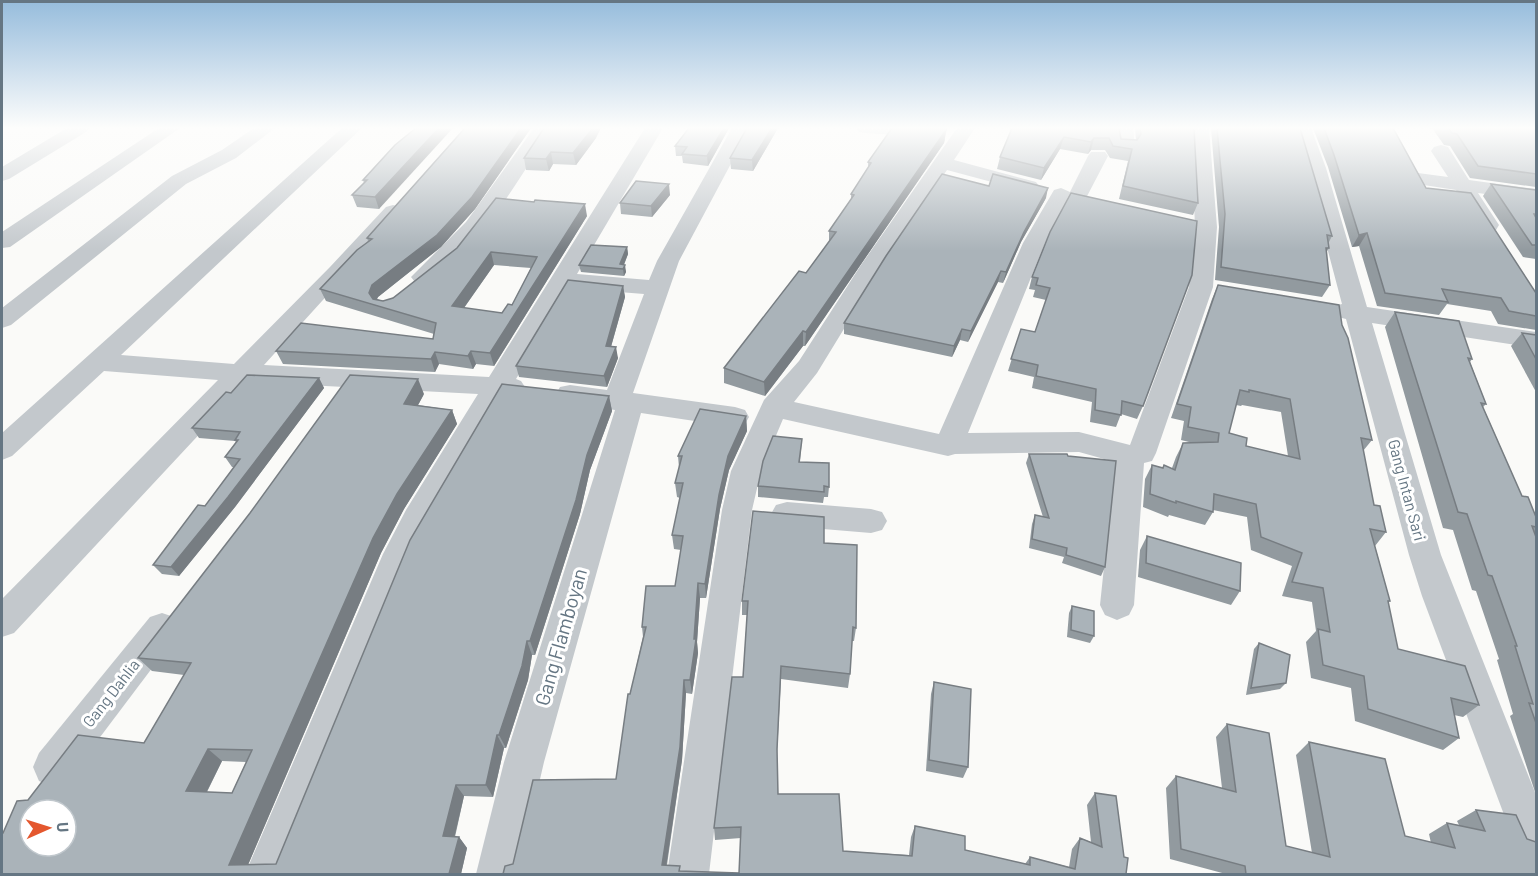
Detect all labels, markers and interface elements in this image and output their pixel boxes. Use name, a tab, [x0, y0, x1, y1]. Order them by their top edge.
street label: Gang Intan Sari	[1385, 437, 1430, 543]
street label: Gang Flamboyan	[529, 565, 591, 708]
street label: Gang Dahlia	[78, 655, 143, 730]
north arrow	[18, 798, 78, 858]
text: U	[54, 822, 73, 833]

